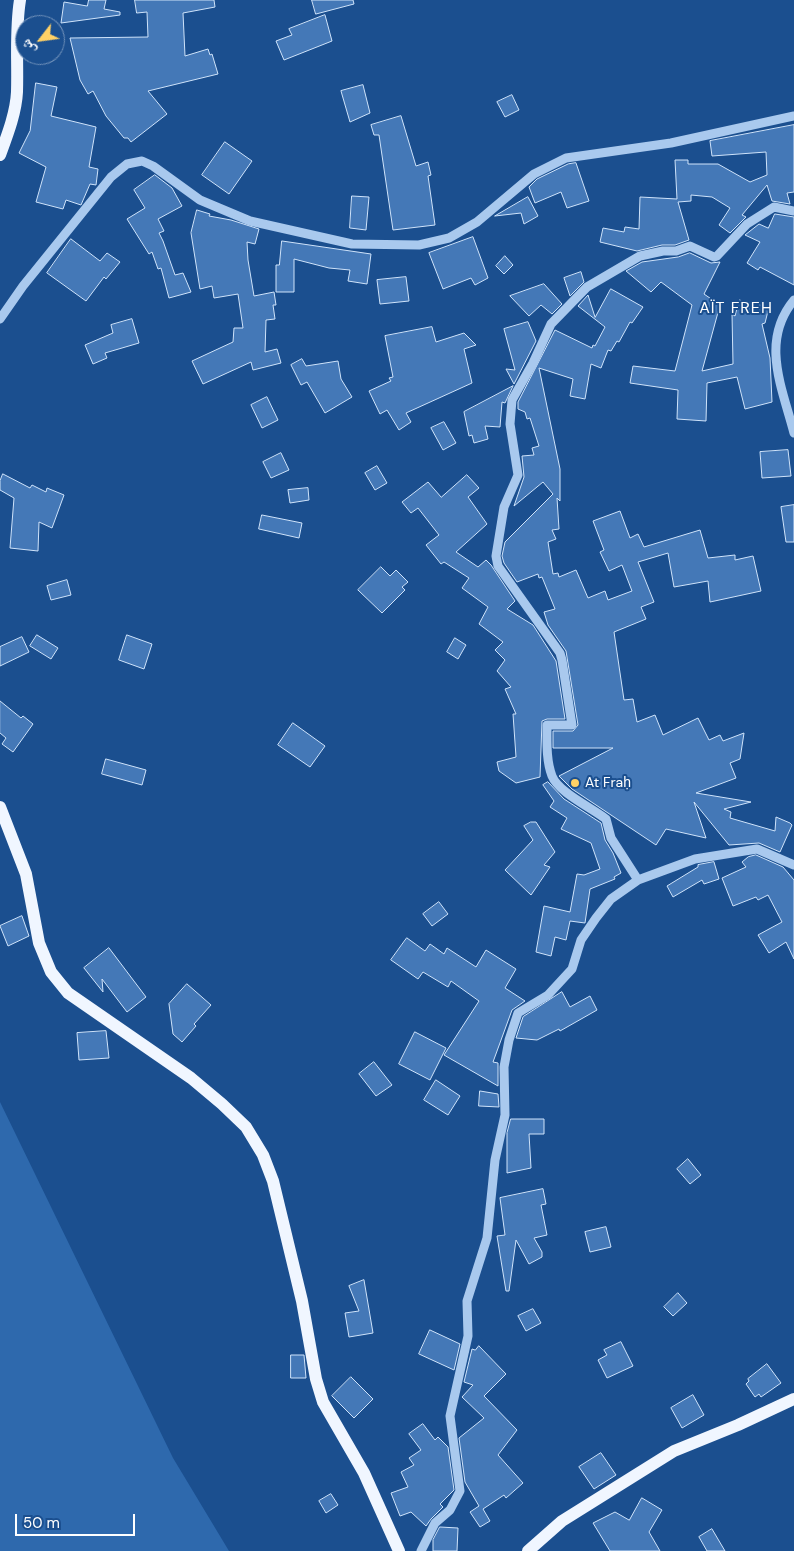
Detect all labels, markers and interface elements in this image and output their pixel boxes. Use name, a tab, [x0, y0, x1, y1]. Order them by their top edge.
north arrow	[15, 15, 65, 65]
text: ش	[16, 36, 39, 58]
district label: AÏT FREH	[698, 299, 774, 319]
place label: At Fraḥ	[585, 775, 631, 791]
marker: At Fraḥ	[569, 777, 581, 789]
scale bar	[18, 1504, 138, 1536]
text: 50 m	[23, 1513, 60, 1533]

